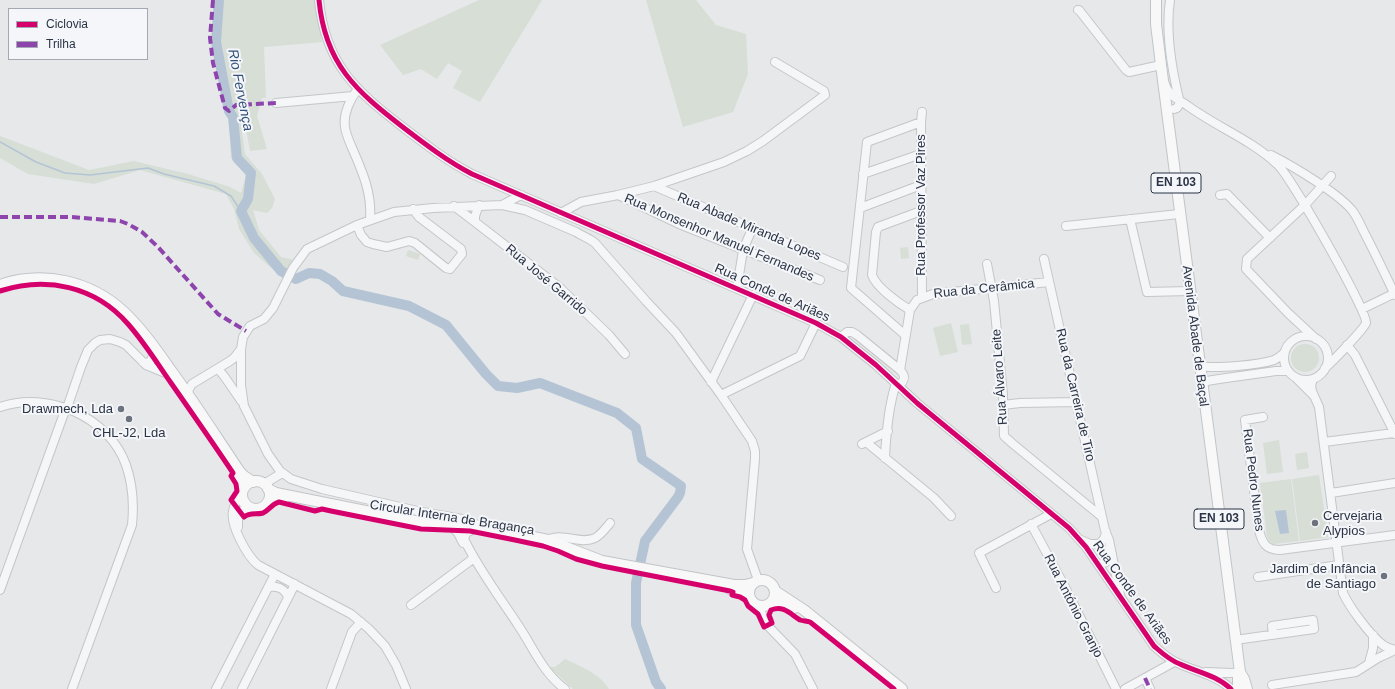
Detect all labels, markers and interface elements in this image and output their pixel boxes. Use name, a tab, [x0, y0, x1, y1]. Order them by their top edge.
legend	[8, 8, 148, 60]
text: Ciclovia	[46, 17, 88, 31]
text: Trilha	[46, 37, 76, 51]
water label: Rio Fervença	[224, 48, 256, 132]
street label: Rua Professor Vaz Pires	[913, 134, 929, 276]
road number: EN 103	[1151, 173, 1201, 193]
street label: Rua Abade Miranda Lopes	[675, 190, 823, 264]
street label: Rua Monsenhor Manuel Fernandes	[622, 191, 816, 285]
street label: Rua José Garrido	[502, 241, 590, 319]
street label: Rua Conde de Ariães	[712, 261, 832, 325]
street label: Avenida Abade de Baçal	[1179, 265, 1211, 407]
street label: Rua da Cerâmica	[933, 276, 1035, 302]
street label: Rua da Carreira de Tiro	[1052, 327, 1098, 463]
street label: Rua Álvaro Leite	[989, 329, 1011, 425]
place label: Drawmech, Lda	[22, 401, 113, 417]
marker: Drawmech, Lda	[116, 404, 126, 414]
marker: CHL-J2, Lda	[124, 414, 134, 424]
place label: CHL-J2, Lda	[93, 425, 165, 441]
street label: Rua Pedro Nunes	[1239, 428, 1267, 532]
street label: Circular Interna de Bragança	[369, 497, 535, 539]
place label: Cervejaria Alypios	[1323, 508, 1382, 539]
road number: EN 103	[1194, 509, 1244, 529]
marker: Cervejaria Alypios	[1310, 518, 1320, 528]
street label: Rua Conde de Ariães	[1089, 538, 1175, 648]
street label: Rua António Granjo	[1040, 552, 1106, 660]
place label: Jardim de Infância de Santiago	[1270, 561, 1376, 592]
marker: Jardim de Infância de Santiago	[1379, 571, 1389, 581]

